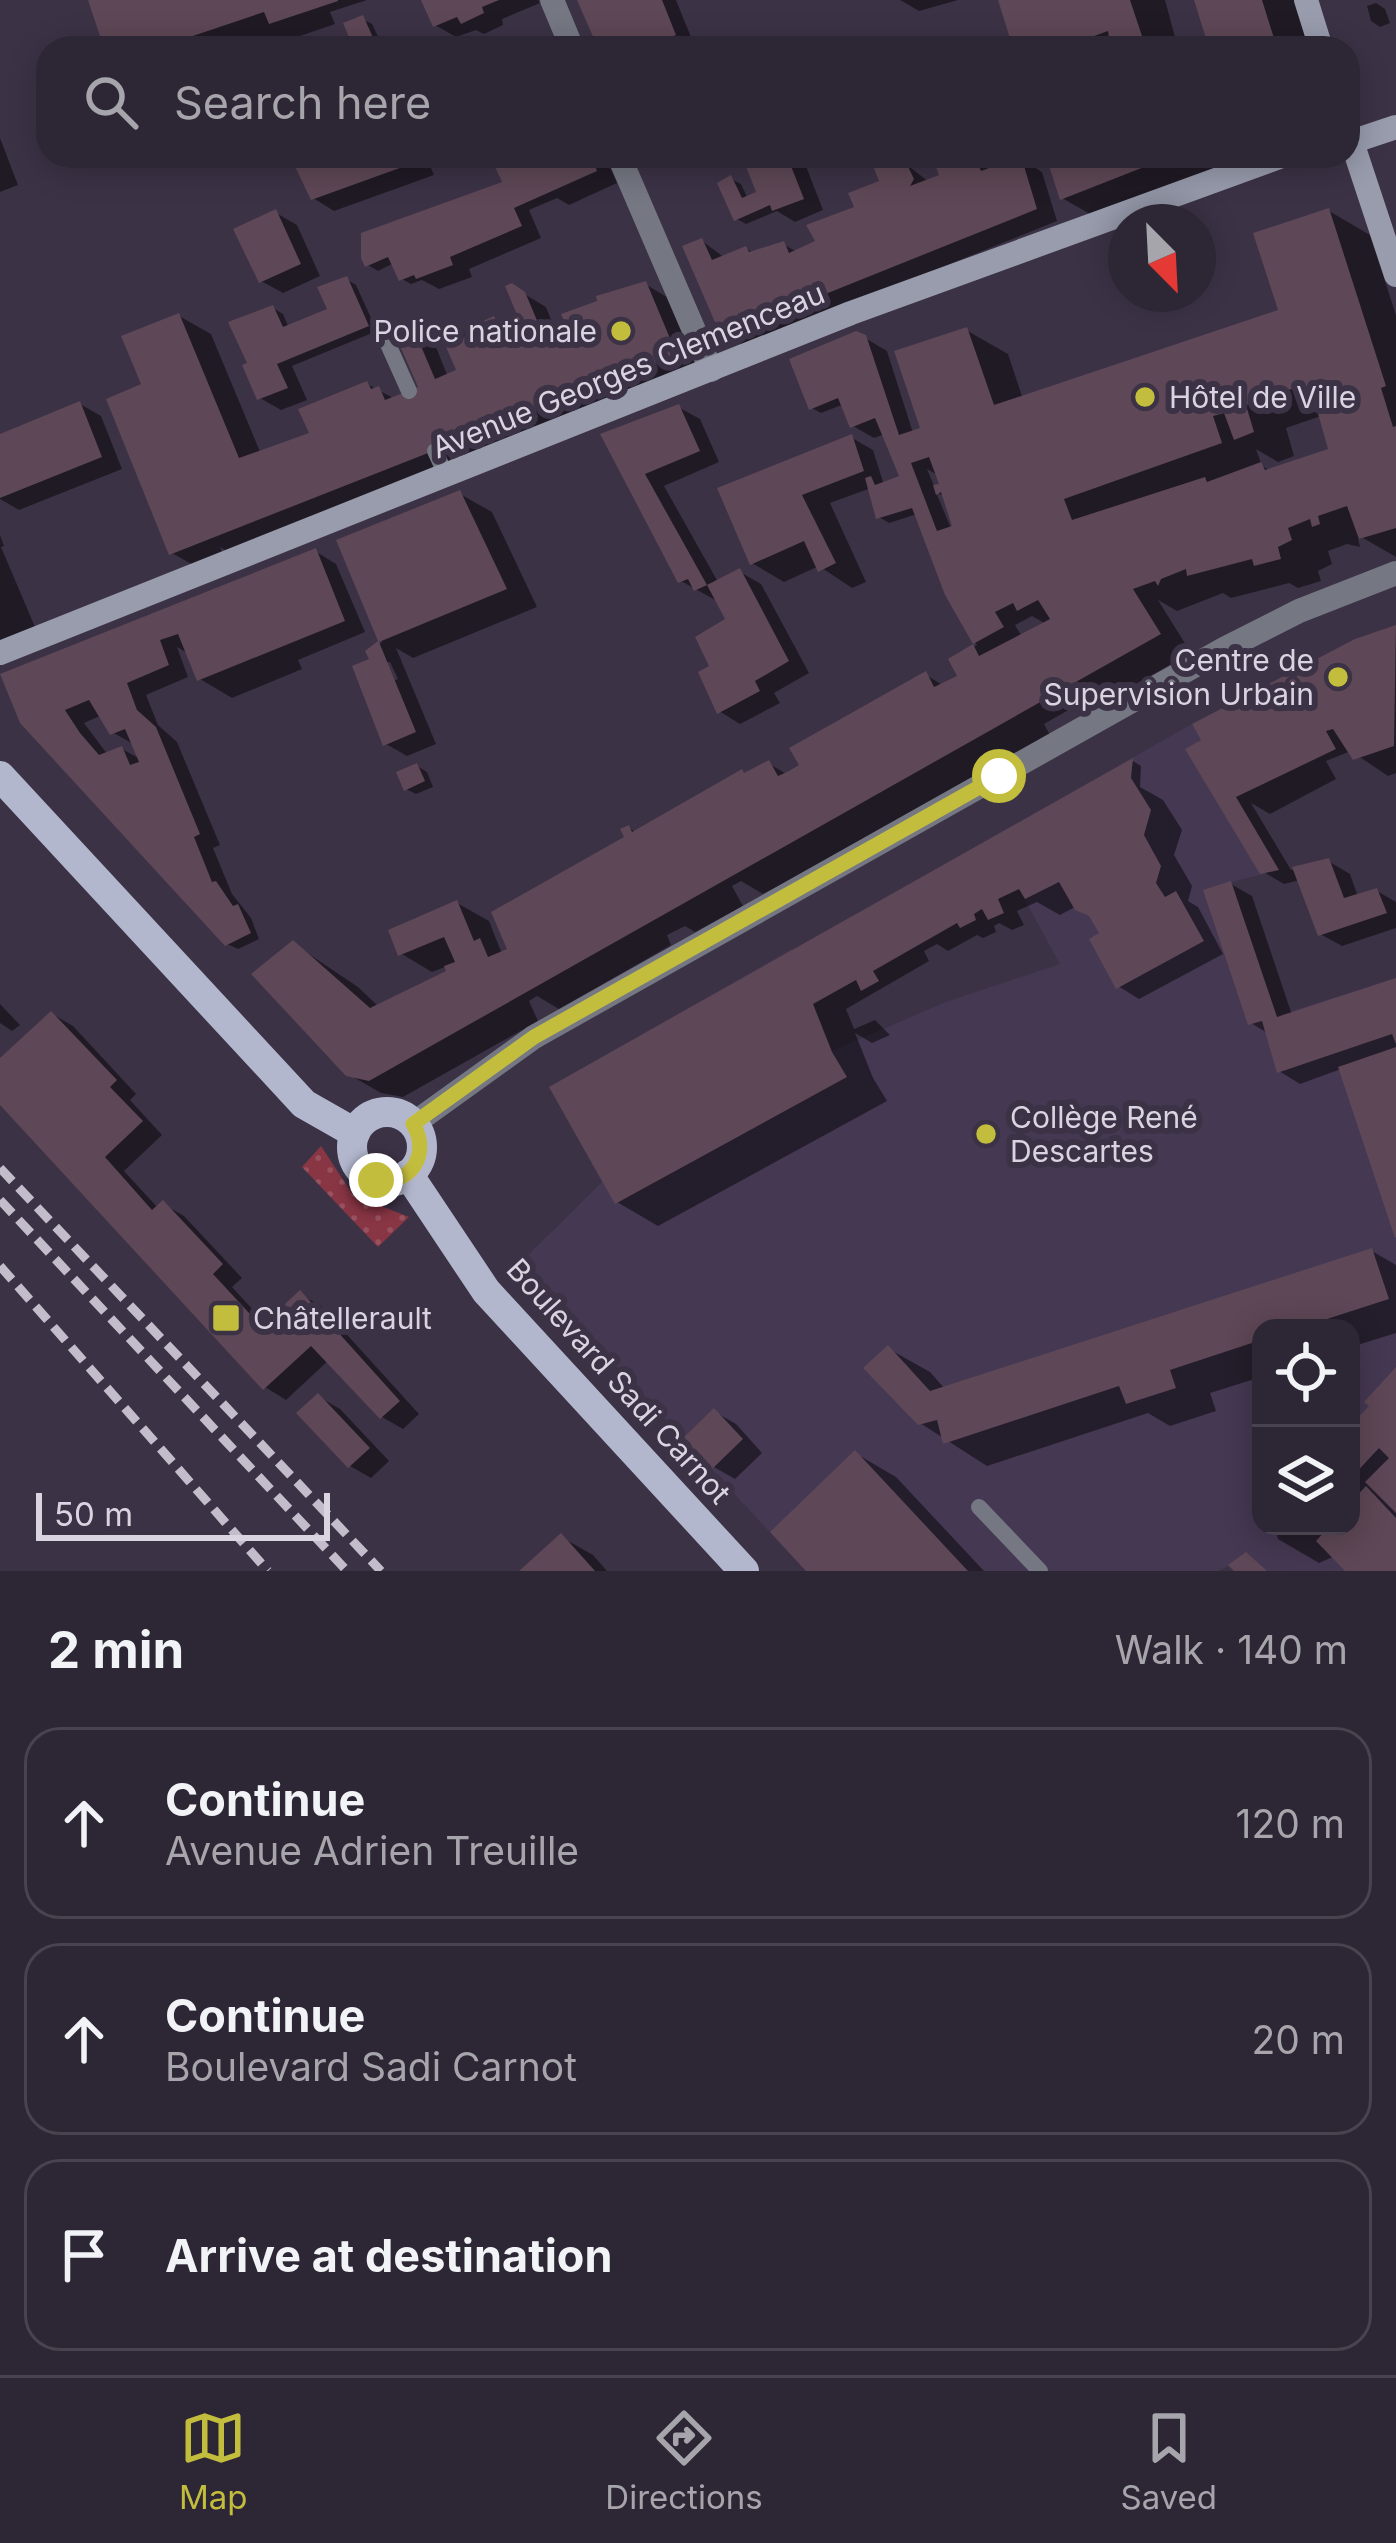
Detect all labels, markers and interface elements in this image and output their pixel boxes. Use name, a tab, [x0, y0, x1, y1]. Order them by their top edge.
search box	[36, 36, 1360, 168]
icon: search	[78, 69, 144, 135]
text: Search here	[174, 75, 431, 130]
north arrow	[1108, 204, 1216, 312]
street label: Avenue Georges Clemenceau	[426, 275, 830, 465]
place label: Police nationale	[373, 313, 597, 349]
marker: Police nationale	[608, 318, 634, 344]
place label: Hôtel de Ville	[1169, 379, 1356, 415]
marker: Hôtel de Ville	[1132, 384, 1158, 410]
place label: Centre de Supervision Urbain	[1043, 642, 1314, 712]
marker: Centre de Supervision Urbain	[1325, 664, 1351, 690]
route start	[972, 749, 1026, 803]
place label: Collège René Descartes	[1010, 1099, 1198, 1169]
marker: Collège René Descartes	[973, 1121, 999, 1147]
route end	[349, 1153, 403, 1207]
street label: Boulevard Sadi Carnot	[500, 1251, 739, 1511]
place label: Châtellerault	[253, 1300, 432, 1336]
marker: Châtellerault	[210, 1302, 242, 1334]
map controls	[1252, 1319, 1360, 1535]
button: locate	[1252, 1319, 1360, 1427]
button: layers	[1252, 1427, 1360, 1535]
scale bar	[36, 1487, 330, 1540]
text: 50 m	[54, 1494, 133, 1534]
text: 2 min	[48, 1619, 184, 1680]
text: Walk · 140 m	[1115, 1626, 1348, 1673]
text: Continue	[165, 1772, 365, 1827]
icon: ahead	[51, 1790, 117, 1856]
text: 120 m	[1236, 1800, 1345, 1847]
text: Avenue Adrien Treuille	[165, 1827, 579, 1874]
text: Continue	[165, 1988, 365, 2043]
icon: ahead	[51, 2006, 117, 2072]
text: 20 m	[1251, 2016, 1345, 2063]
text: Boulevard Sadi Carnot	[165, 2043, 577, 2090]
icon: arrive	[51, 2222, 117, 2288]
text: Arrive at destination	[165, 2228, 612, 2283]
tab: Map	[179, 2405, 247, 2517]
tab: Directions	[605, 2405, 763, 2517]
tab: Saved	[1120, 2405, 1217, 2517]

